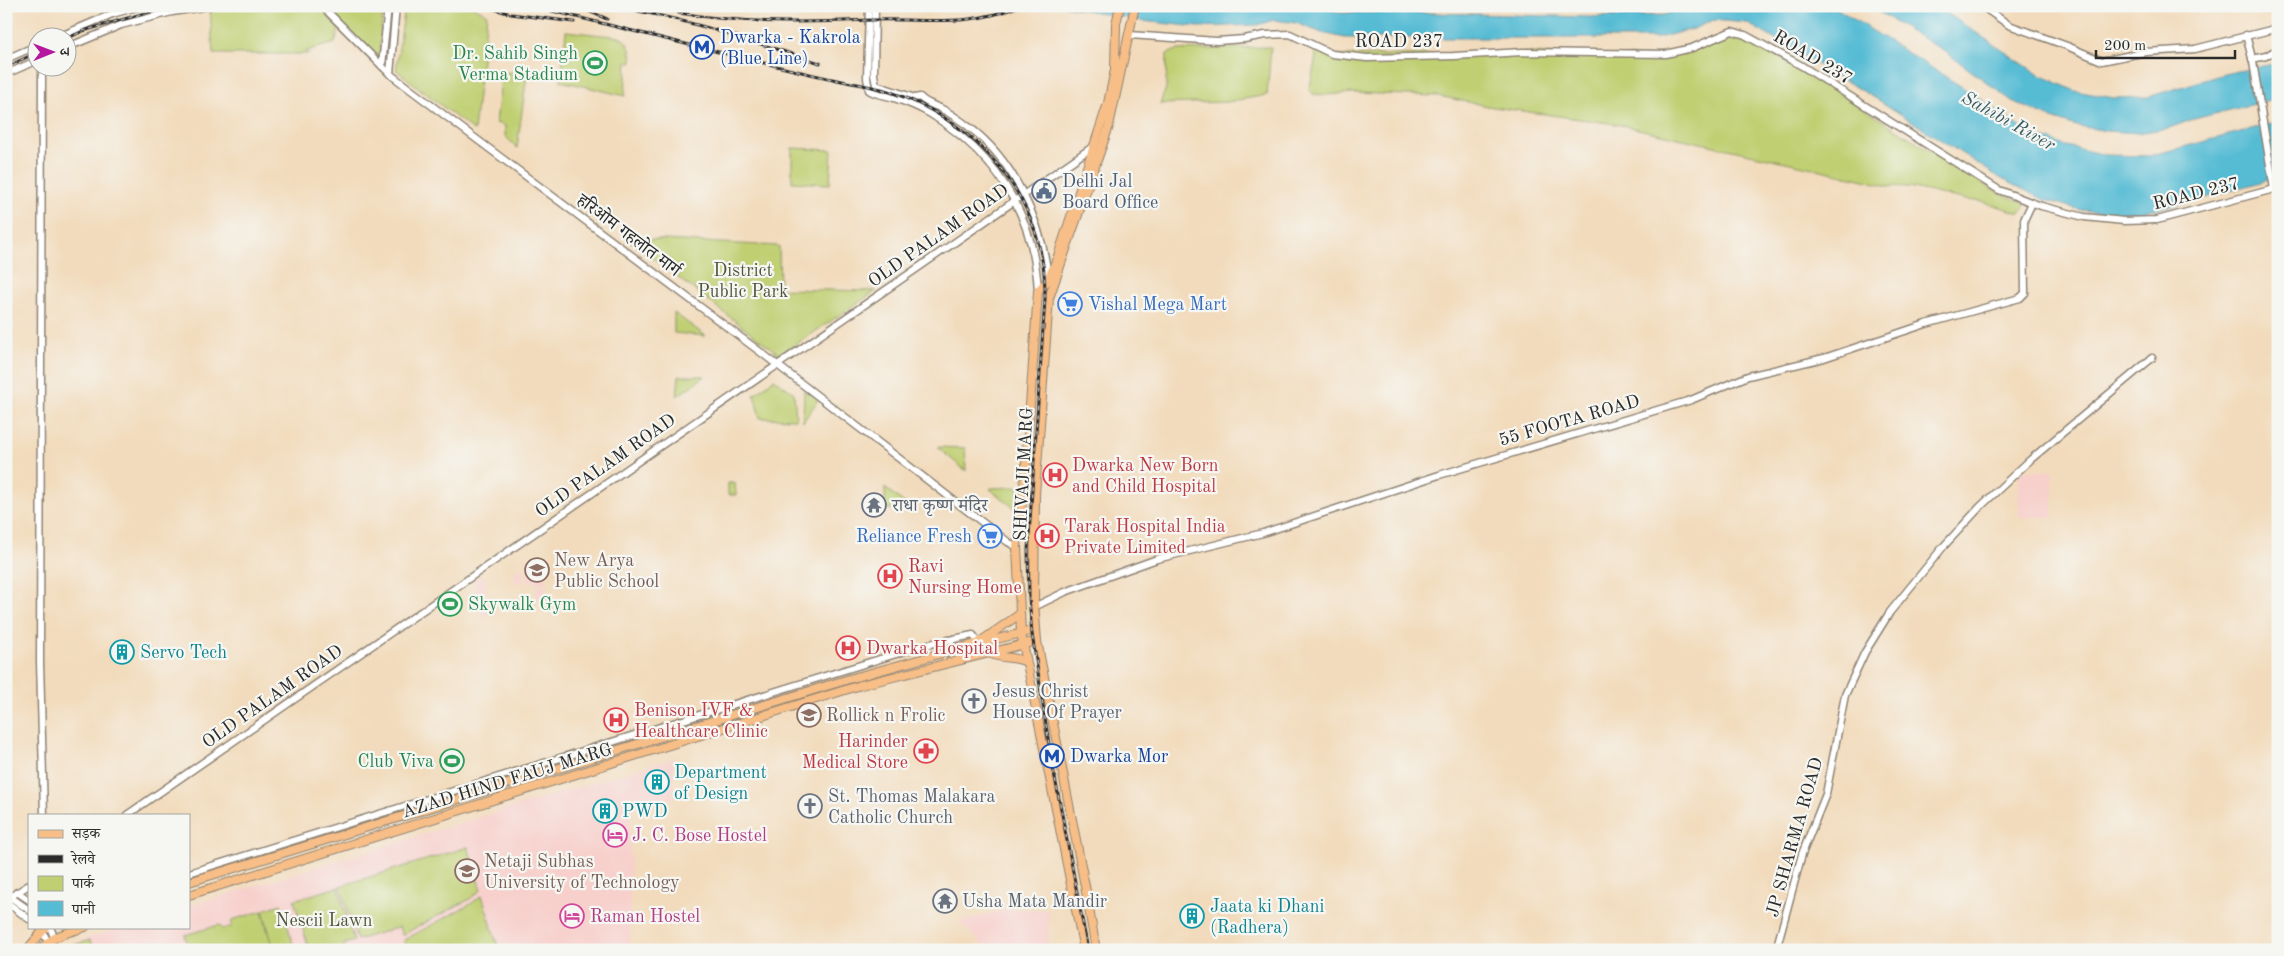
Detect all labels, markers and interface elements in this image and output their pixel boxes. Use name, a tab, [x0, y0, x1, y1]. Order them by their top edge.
street label: ROAD 237	[1770, 27, 1855, 88]
north arrow	[28, 28, 78, 78]
scale bar	[2096, 28, 2235, 60]
place label: Dwarka - Kakrola (Blue Line)	[720, 29, 861, 68]
street label: ROAD 237	[1355, 33, 1443, 51]
metro station icon: Dwarka - Kakrola (Blue Line)	[689, 34, 715, 60]
text: 200 m	[2104, 39, 2146, 54]
place label: Dr. Sahib Singh Verma Stadium	[452, 45, 578, 84]
text: उ	[57, 47, 71, 56]
sports icon: Dr. Sahib Singh Verma Stadium	[582, 50, 608, 76]
water label: Sahibi River	[1958, 89, 2059, 156]
place label: Delhi Jal Board Office	[1062, 173, 1158, 212]
street label: ROAD 237	[2151, 175, 2241, 213]
public building icon: Delhi Jal Board Office	[1031, 178, 1057, 204]
street label: OLD PALAM ROAD	[865, 181, 1012, 291]
street label: हरिओम गहलोत मार्ग	[573, 189, 686, 281]
park label: District Public Park	[698, 262, 788, 301]
supermarket icon: Vishal Mega Mart	[1057, 291, 1083, 317]
place label: Vishal Mega Mart	[1088, 296, 1227, 314]
street label: 55 FOOTA ROAD	[1497, 392, 1642, 450]
street label: SHIVAJI MARG	[1012, 407, 1036, 541]
street label: OLD PALAM ROAD	[532, 411, 679, 521]
place label: Dwarka New Born and Child Hospital	[1072, 457, 1219, 496]
hospital icon: Dwarka New Born and Child Hospital	[1042, 462, 1068, 488]
temple icon: राधा कृष्ण मंदिर	[861, 492, 887, 518]
place label: राधा कृष्ण मंदिर	[891, 495, 989, 517]
place label: Tarak Hospital India Private Limited	[1064, 518, 1226, 557]
supermarket icon: Reliance Fresh	[977, 523, 1003, 549]
hospital icon: Tarak Hospital India Private Limited	[1034, 523, 1060, 549]
place label: Reliance Fresh	[856, 528, 972, 546]
place label: New Arya Public School	[554, 552, 659, 591]
school or university icon: New Arya Public School	[524, 557, 550, 583]
place label: Ravi Nursing Home	[908, 558, 1022, 597]
hospital icon: Ravi Nursing Home	[877, 563, 903, 589]
sports icon: Skywalk Gym	[437, 591, 463, 617]
place label: Skywalk Gym	[468, 596, 576, 614]
hospital icon: Dwarka Hospital	[835, 635, 861, 661]
building icon: Servo Tech	[109, 639, 135, 665]
place label: Dwarka Hospital	[866, 640, 998, 658]
street label: OLD PALAM ROAD	[199, 642, 346, 752]
place label: Servo Tech	[140, 644, 227, 662]
place label: Jesus Christ House Of Prayer	[992, 683, 1123, 722]
church icon: Jesus Christ House Of Prayer	[961, 688, 987, 714]
place label: Benison IVF & Healthcare Clinic	[634, 702, 768, 741]
school or university icon: Rollick n Frolic	[796, 702, 822, 728]
hospital icon: Benison IVF & Healthcare Clinic	[603, 707, 629, 733]
place label: Rollick n Frolic	[826, 707, 946, 725]
place label: Harinder Medical Store	[802, 733, 909, 772]
pharmacy icon: Harinder Medical Store	[913, 738, 939, 764]
street label: AZAD HIND FAUJ MARG	[400, 740, 615, 822]
metro station icon: Dwarka Mor	[1039, 743, 1065, 769]
sports icon: Club Viva	[439, 748, 465, 774]
place label: Dwarka Mor	[1070, 748, 1169, 766]
place label: Club Viva	[357, 753, 434, 771]
street label: JP SHARMA ROAD	[1764, 755, 1826, 919]
place label: Department of Design	[674, 764, 767, 803]
building icon: Department of Design	[644, 769, 670, 795]
place label: St. Thomas Malakara Catholic Church	[828, 788, 996, 827]
church icon: St. Thomas Malakara Catholic Church	[797, 793, 823, 819]
building icon: PWD	[592, 798, 618, 824]
place label: PWD	[622, 803, 668, 821]
legend	[28, 814, 190, 928]
hotel icon: J. C. Bose Hostel	[602, 822, 628, 848]
text: सड़क	[71, 827, 101, 842]
place label: J. C. Bose Hostel	[632, 827, 767, 845]
text: रेलवे	[70, 850, 96, 868]
place label: Netaji Subhas University of Technology	[484, 853, 680, 892]
school or university icon: Netaji Subhas University of Technology	[454, 858, 480, 884]
text: पार्क	[71, 874, 95, 892]
temple icon: Usha Mata Mandir	[932, 888, 958, 914]
place label: Usha Mata Mandir	[962, 893, 1108, 911]
place label: Jaata ki Dhani (Radhera)	[1210, 898, 1324, 937]
text: पानी	[71, 901, 96, 918]
hotel icon: Raman Hostel	[559, 903, 585, 929]
building icon: Jaata ki Dhani (Radhera)	[1179, 903, 1205, 929]
place label: Raman Hostel	[590, 908, 700, 926]
park label: Nescii Lawn	[276, 912, 373, 930]

